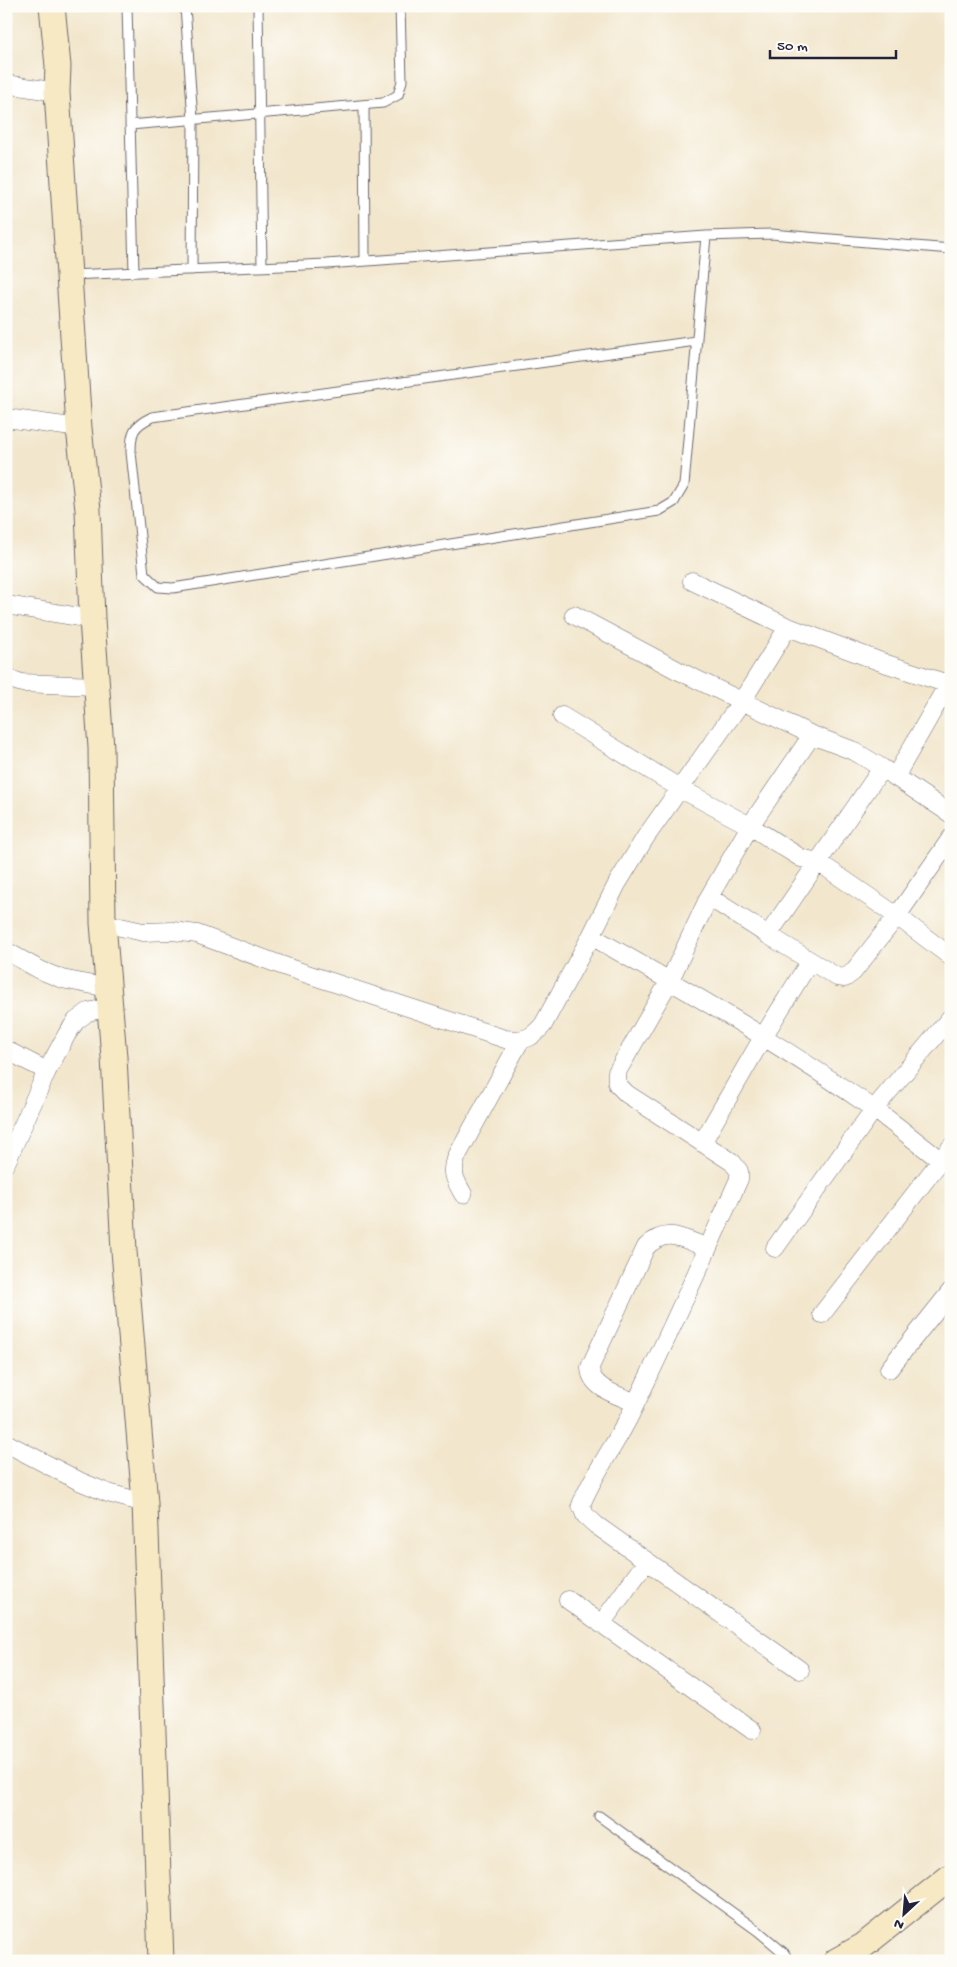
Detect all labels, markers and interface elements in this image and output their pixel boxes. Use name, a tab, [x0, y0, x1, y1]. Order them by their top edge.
scale bar	[770, 28, 896, 60]
text: 50 m	[777, 38, 808, 56]
north arrow	[880, 1890, 930, 1940]
text: N	[892, 1914, 907, 1933]

